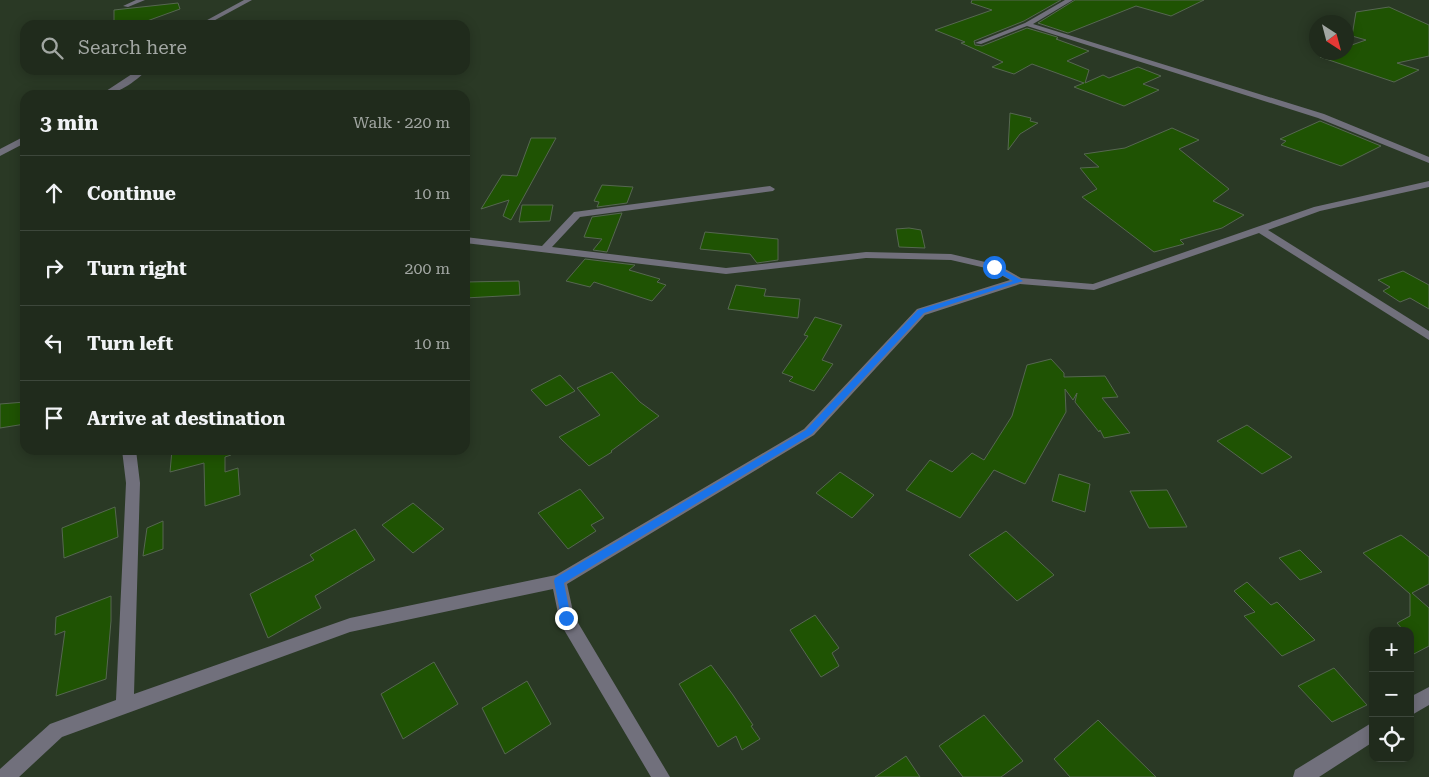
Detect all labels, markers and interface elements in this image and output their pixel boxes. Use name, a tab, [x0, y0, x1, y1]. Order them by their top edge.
north arrow	[1309, 15, 1354, 60]
search box	[20, 20, 470, 75]
icon: search	[38, 34, 66, 62]
text: Search here	[78, 36, 187, 59]
text: 3 min	[40, 111, 98, 135]
text: Walk · 220 m	[353, 113, 450, 132]
icon: ahead	[40, 179, 68, 207]
text: Continue	[87, 182, 176, 205]
text: 10 m	[413, 184, 450, 203]
icon: right	[40, 254, 68, 282]
route start	[983, 256, 1006, 279]
text: Turn right	[87, 257, 187, 280]
text: 200 m	[404, 259, 450, 278]
icon: left	[40, 329, 68, 357]
text: Turn left	[87, 332, 173, 355]
text: 10 m	[413, 334, 450, 353]
icon: arrive	[40, 404, 68, 432]
text: Arrive at destination	[87, 407, 285, 430]
route end	[555, 607, 578, 630]
map controls	[1369, 627, 1414, 762]
button: +	[1369, 627, 1414, 672]
button: −	[1369, 672, 1414, 717]
button: locate	[1369, 717, 1414, 762]

